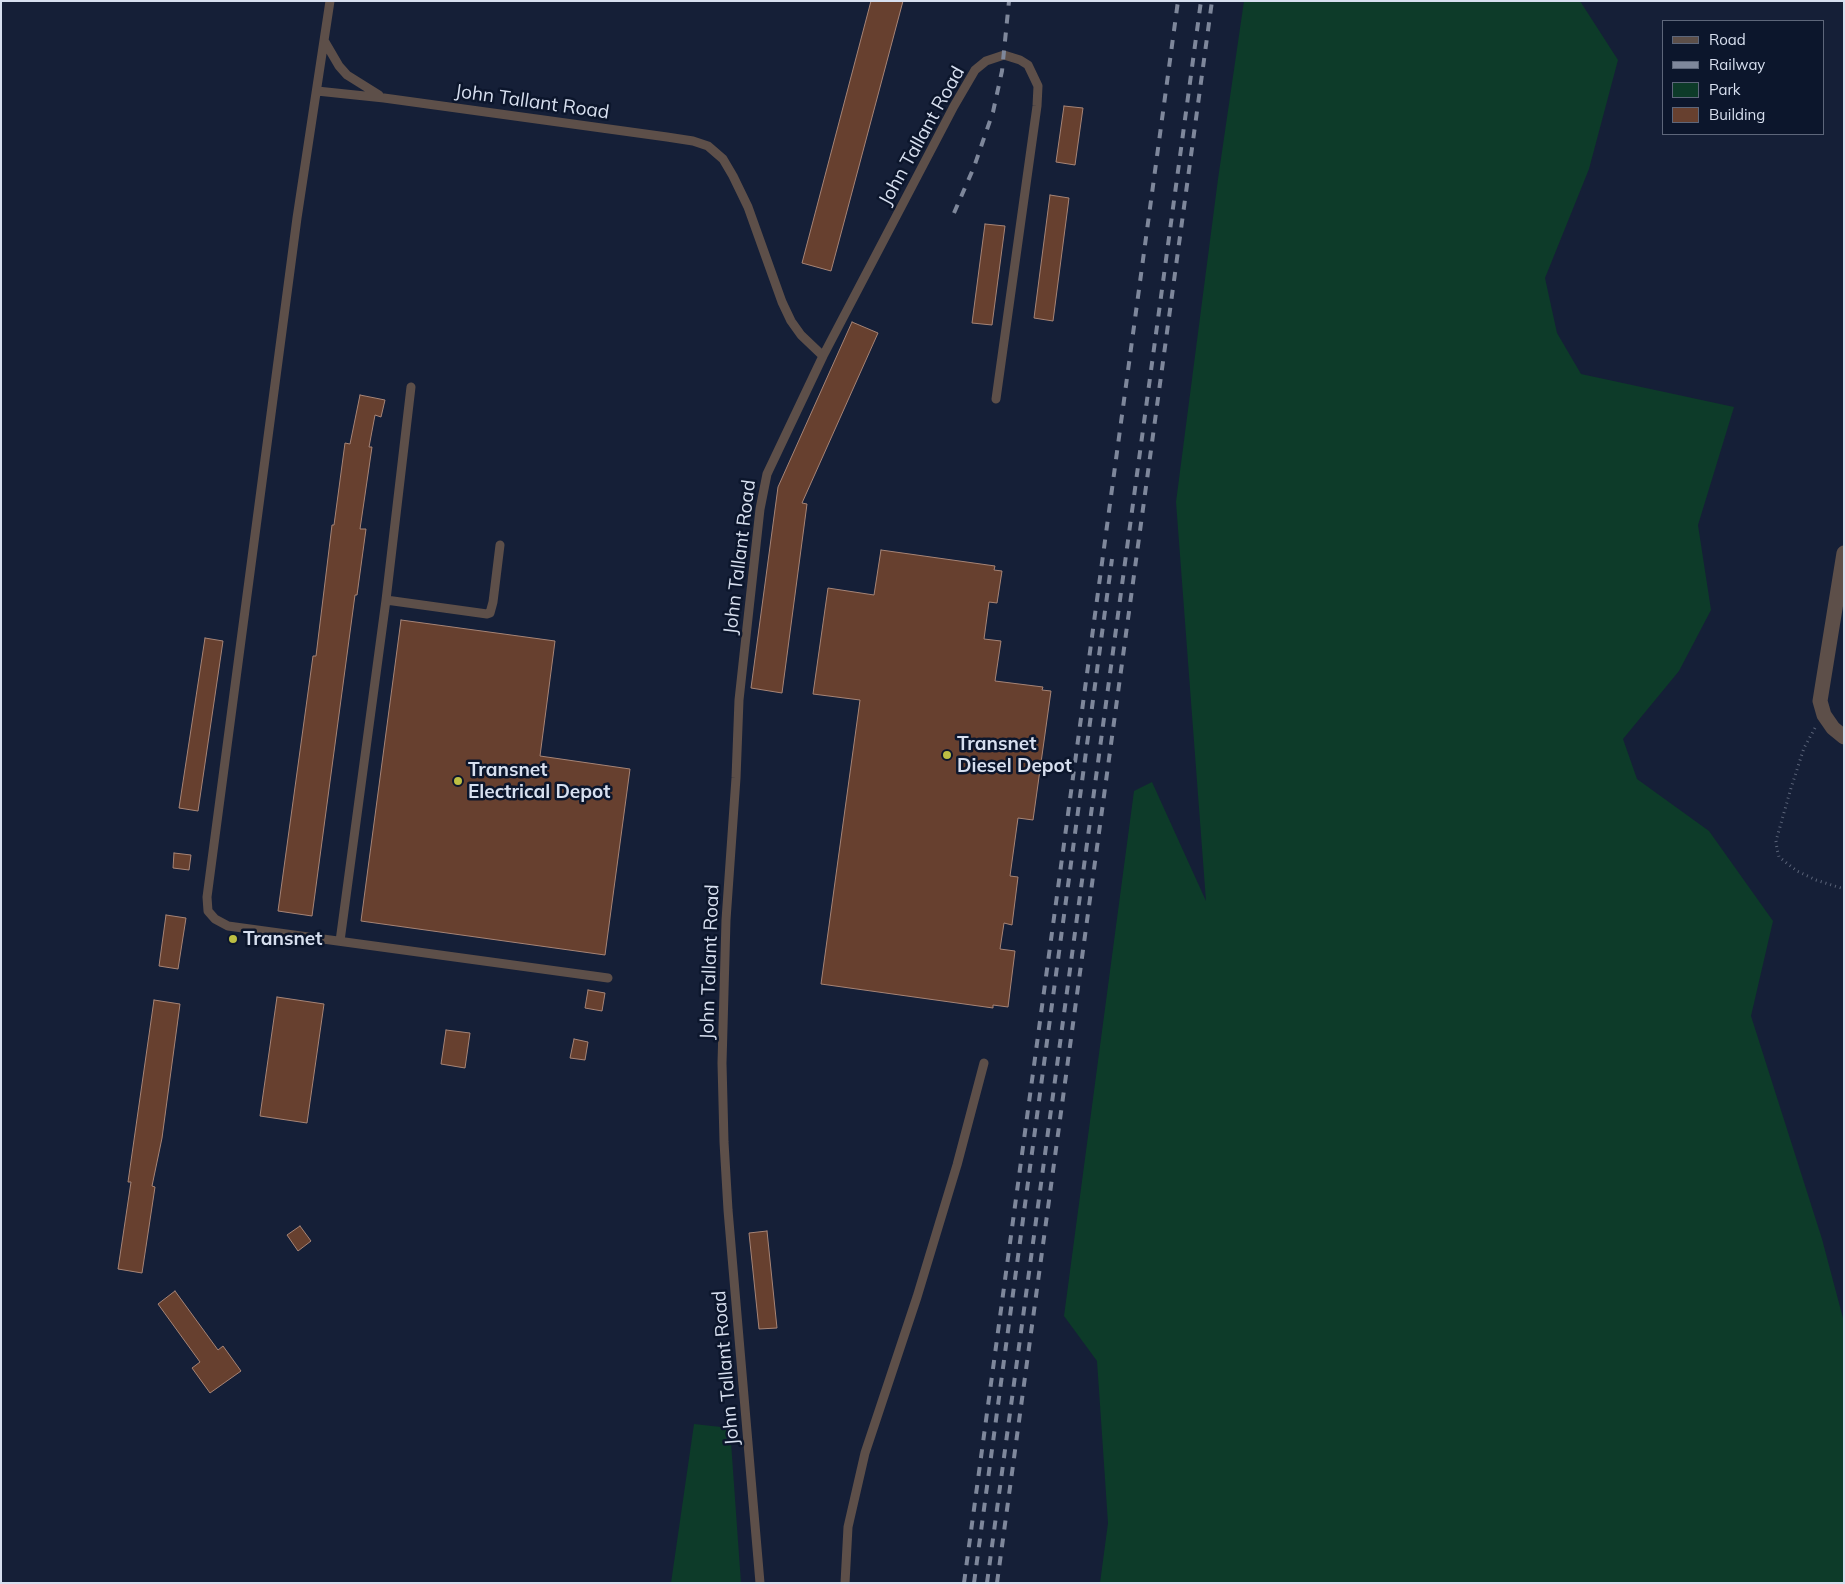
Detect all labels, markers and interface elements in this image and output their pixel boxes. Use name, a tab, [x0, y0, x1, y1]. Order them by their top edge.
legend	[1662, 20, 1825, 135]
text: Road	[1709, 30, 1746, 49]
text: Railway	[1709, 55, 1765, 74]
street label: John Tallant Road	[874, 62, 970, 210]
street label: John Tallant Road	[453, 80, 611, 124]
text: Park	[1709, 80, 1741, 99]
text: Building	[1709, 105, 1765, 124]
street label: John Tallant Road	[719, 478, 761, 636]
place label: Transnet Diesel Depot	[957, 733, 1072, 777]
marker: Transnet Diesel Depot	[941, 749, 953, 761]
place label: Transnet Electrical Depot	[468, 759, 610, 803]
marker: Transnet Electrical Depot	[452, 775, 464, 787]
street label: John Tallant Road	[696, 884, 724, 1040]
place label: Transnet	[243, 928, 322, 950]
marker: Transnet	[227, 933, 239, 945]
street label: John Tallant Road	[708, 1290, 744, 1446]

